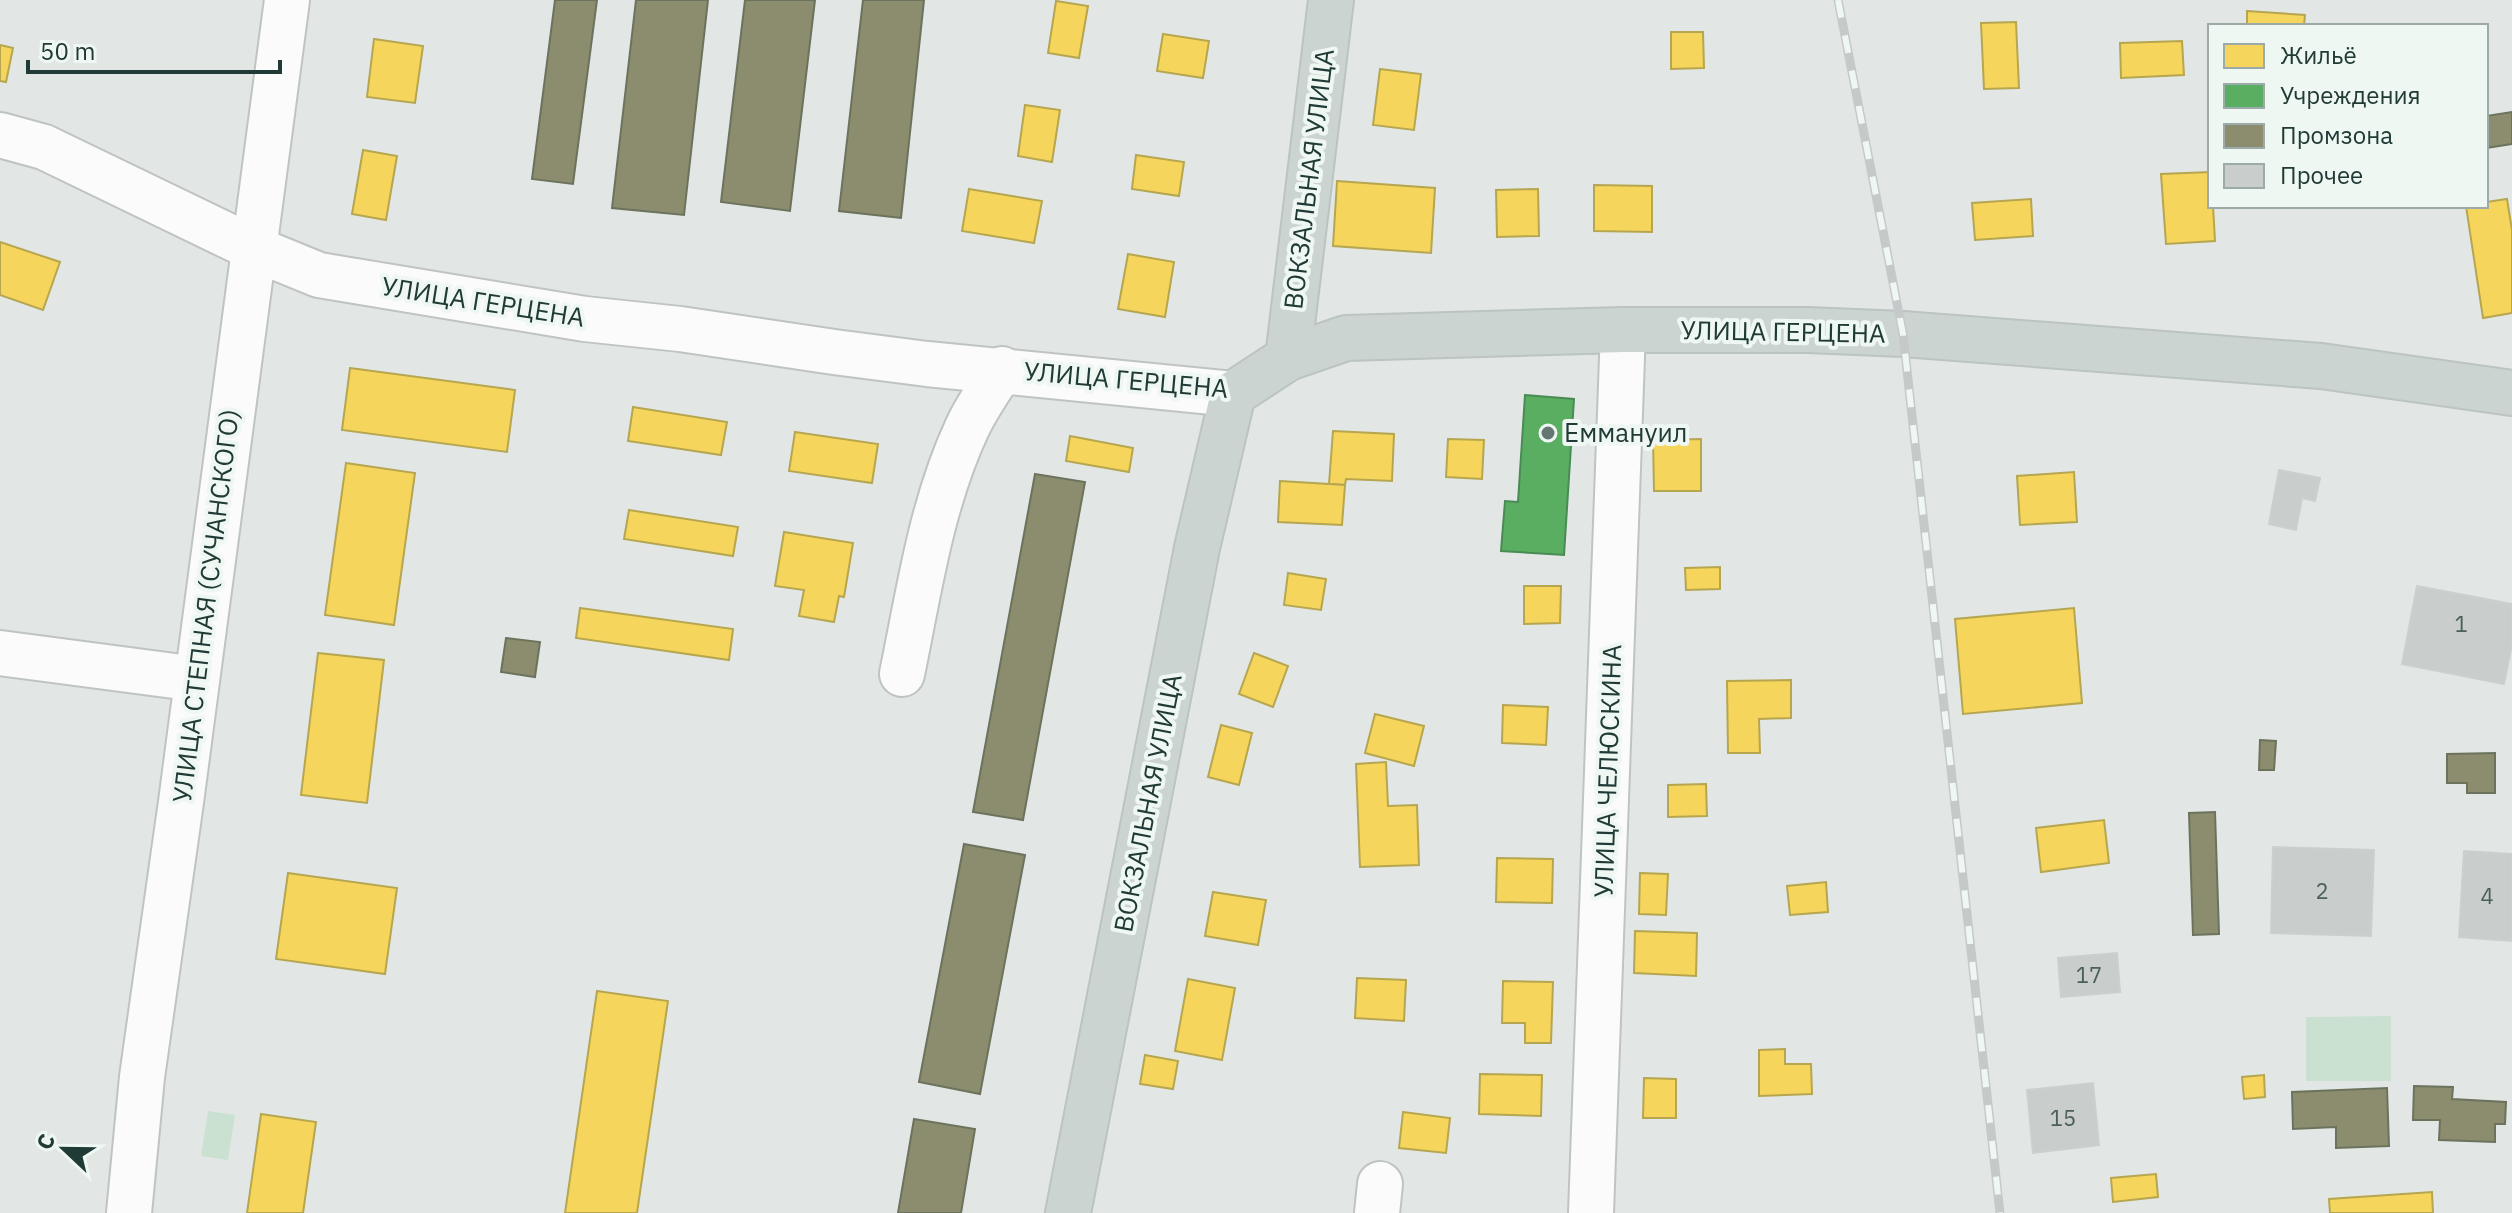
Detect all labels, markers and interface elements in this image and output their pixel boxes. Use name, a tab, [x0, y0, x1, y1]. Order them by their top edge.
scale bar	[28, 24, 280, 74]
legend	[2208, 24, 2488, 208]
text: 50 m	[40, 35, 95, 67]
text: Жильё	[2280, 39, 2357, 71]
street label: ВОКЗАЛЬНАЯ УЛИЦА	[1275, 46, 1341, 311]
text: Учреждения	[2280, 79, 2421, 111]
text: Промзона	[2280, 119, 2393, 151]
text: Прочее	[2280, 159, 2363, 191]
street label: УЛИЦА ГЕРЦЕНА	[379, 268, 587, 334]
street label: УЛИЦА ГЕРЦЕНА	[1680, 312, 1886, 350]
street label: УЛИЦА ГЕРЦЕНА	[1022, 353, 1230, 405]
street label: УЛИЦА СТЕПНАЯ (СУЧАНСКОГО)	[164, 407, 246, 805]
place label: Еммануил	[1564, 415, 1687, 449]
marker: Еммануил	[1539, 424, 1557, 442]
house number: 1	[2454, 609, 2468, 638]
street label: УЛИЦА ЧЕЛЮСКИНА	[1586, 643, 1628, 898]
street label: ВОКЗАЛЬНАЯ УЛИЦА	[1105, 671, 1189, 935]
house number: 2	[2315, 876, 2329, 905]
house number: 4	[2480, 881, 2494, 910]
house number: 17	[2076, 960, 2102, 989]
house number: 15	[2050, 1103, 2076, 1132]
north arrow	[24, 1109, 104, 1189]
text: С	[29, 1129, 61, 1153]

